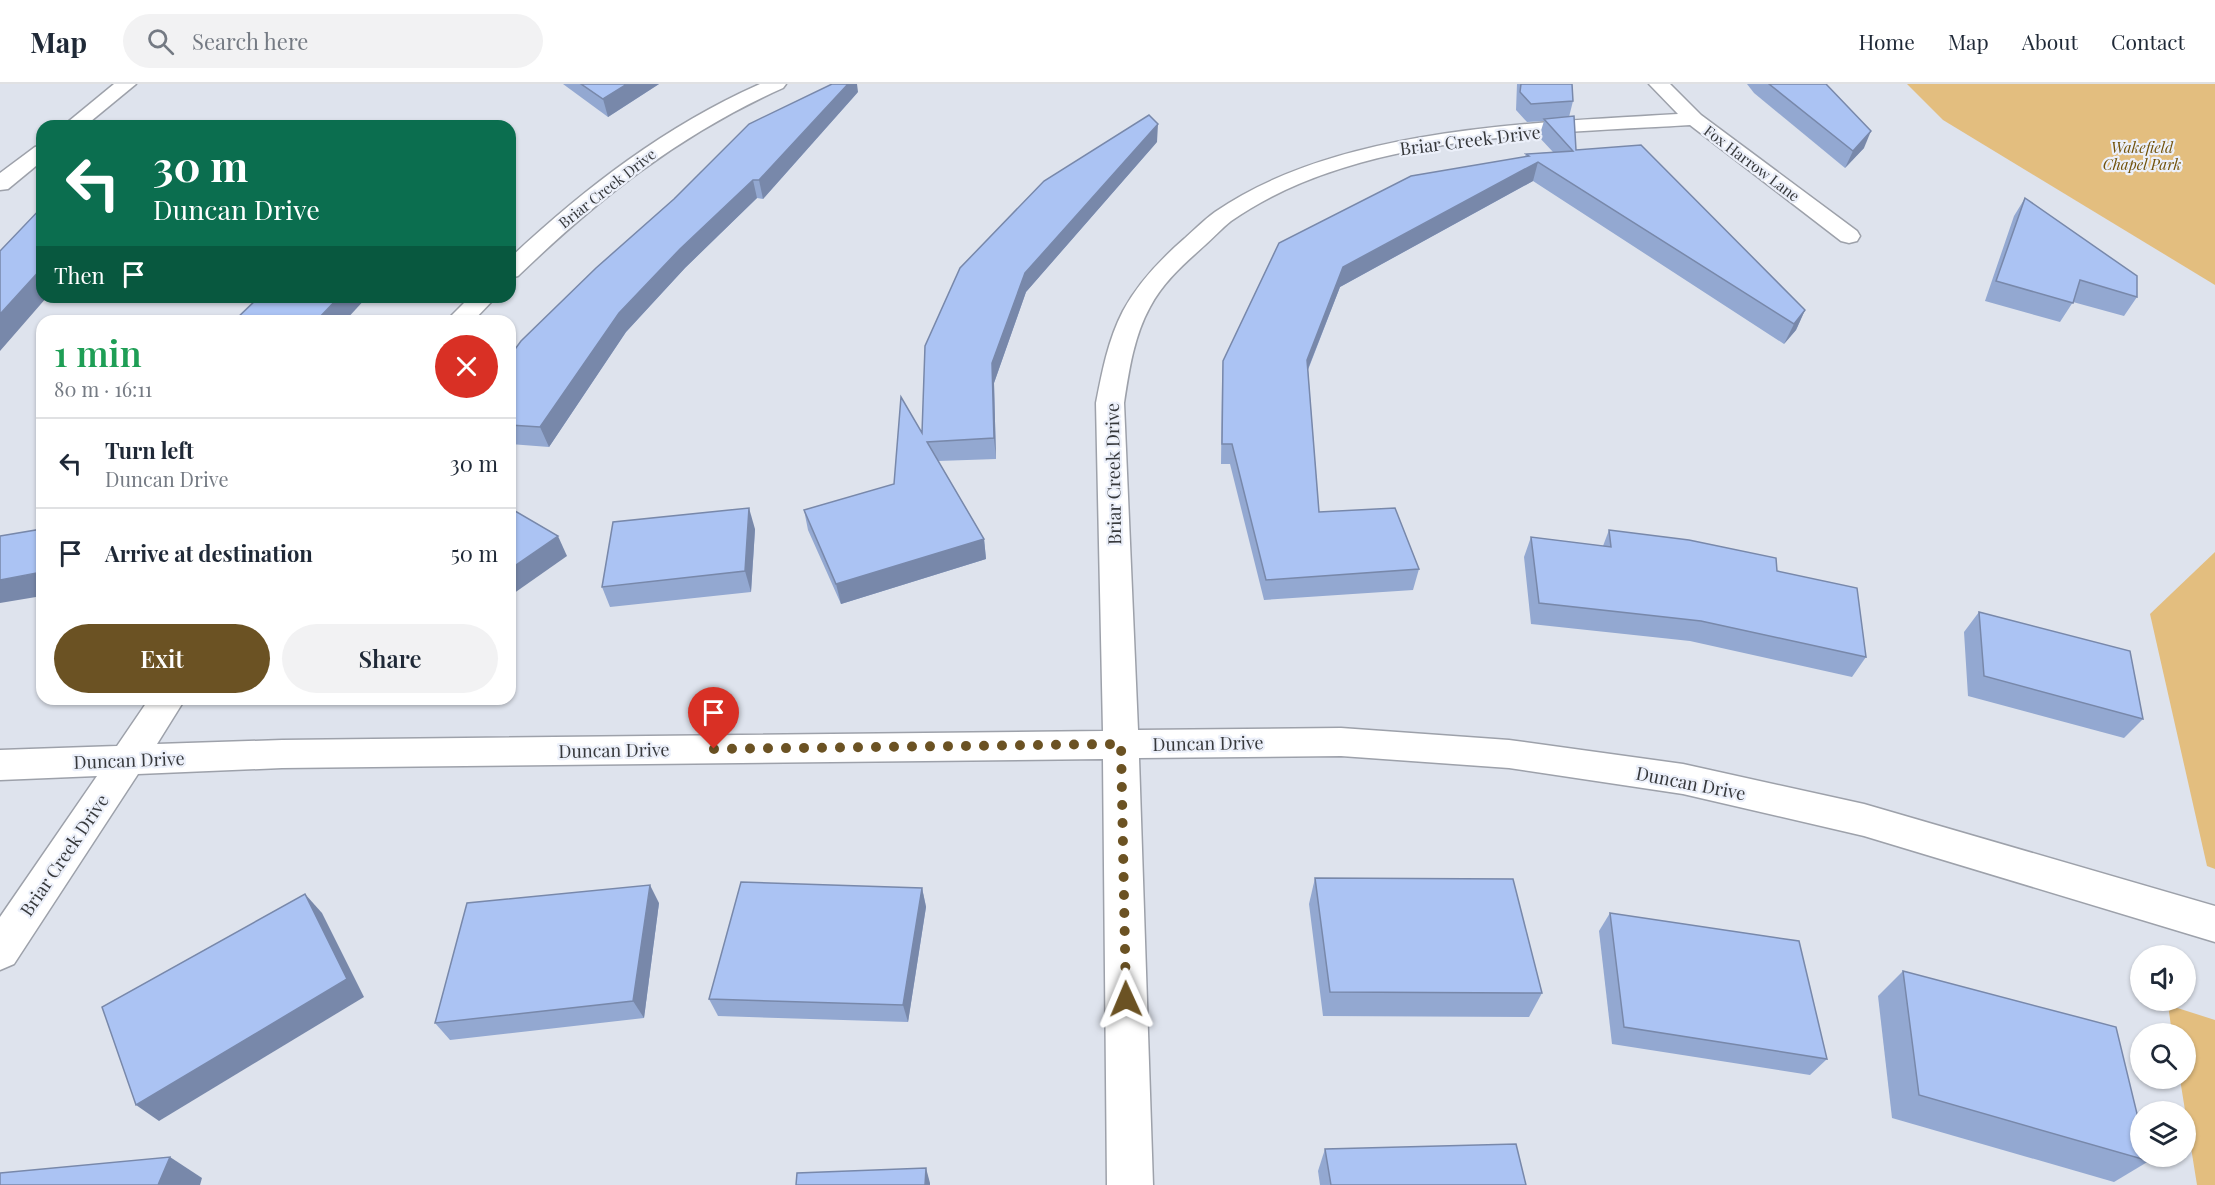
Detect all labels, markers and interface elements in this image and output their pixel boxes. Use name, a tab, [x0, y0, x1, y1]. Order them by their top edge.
search box	[123, 14, 543, 68]
text: Map	[30, 23, 87, 60]
icon: search	[144, 25, 177, 58]
text: Search here	[192, 26, 308, 56]
text: Home	[1859, 27, 1915, 55]
text: Map	[1948, 27, 1989, 55]
text: About	[2022, 27, 2078, 55]
text: Contact	[2111, 27, 2185, 55]
street label: Briar Creek Drive	[1398, 119, 1542, 161]
street label: Fox Harrow Lane	[1700, 120, 1804, 206]
text: 30 m	[153, 137, 248, 193]
park label: Wakefield Chapel Park	[2103, 137, 2182, 174]
icon: left	[54, 144, 132, 222]
street label: Briar Creek Drive	[554, 144, 660, 232]
text: Duncan Drive	[153, 191, 320, 227]
icon: arrive	[117, 258, 150, 291]
text: Then	[54, 260, 105, 290]
text: 1 min	[54, 328, 142, 376]
button: close	[435, 335, 498, 398]
text: 80 m · 16:11	[54, 375, 152, 402]
street label: Briar Creek Drive	[1100, 403, 1126, 545]
text: Turn left	[105, 435, 194, 465]
icon: left	[54, 447, 87, 480]
text: 30 m	[450, 448, 498, 478]
text: Duncan Drive	[105, 465, 229, 492]
icon: arrive	[54, 537, 87, 570]
text: Arrive at destination	[105, 538, 313, 568]
text: 50 m	[451, 538, 498, 568]
button: Exit	[54, 624, 270, 693]
button: Share	[282, 624, 498, 693]
pin	[688, 687, 739, 749]
icon: arrive	[697, 696, 730, 729]
street label: Duncan Drive	[1152, 730, 1264, 756]
street label: Duncan Drive	[558, 737, 670, 763]
street label: Duncan Drive	[73, 746, 185, 774]
street label: Duncan Drive	[1634, 761, 1748, 805]
street label: Briar Creek Drive	[14, 789, 114, 921]
map controls	[2130, 945, 2196, 1167]
button: sound	[2130, 945, 2196, 1011]
position arrow	[1094, 967, 1158, 1031]
button: search	[2130, 1023, 2196, 1089]
button: layers	[2130, 1101, 2196, 1167]

